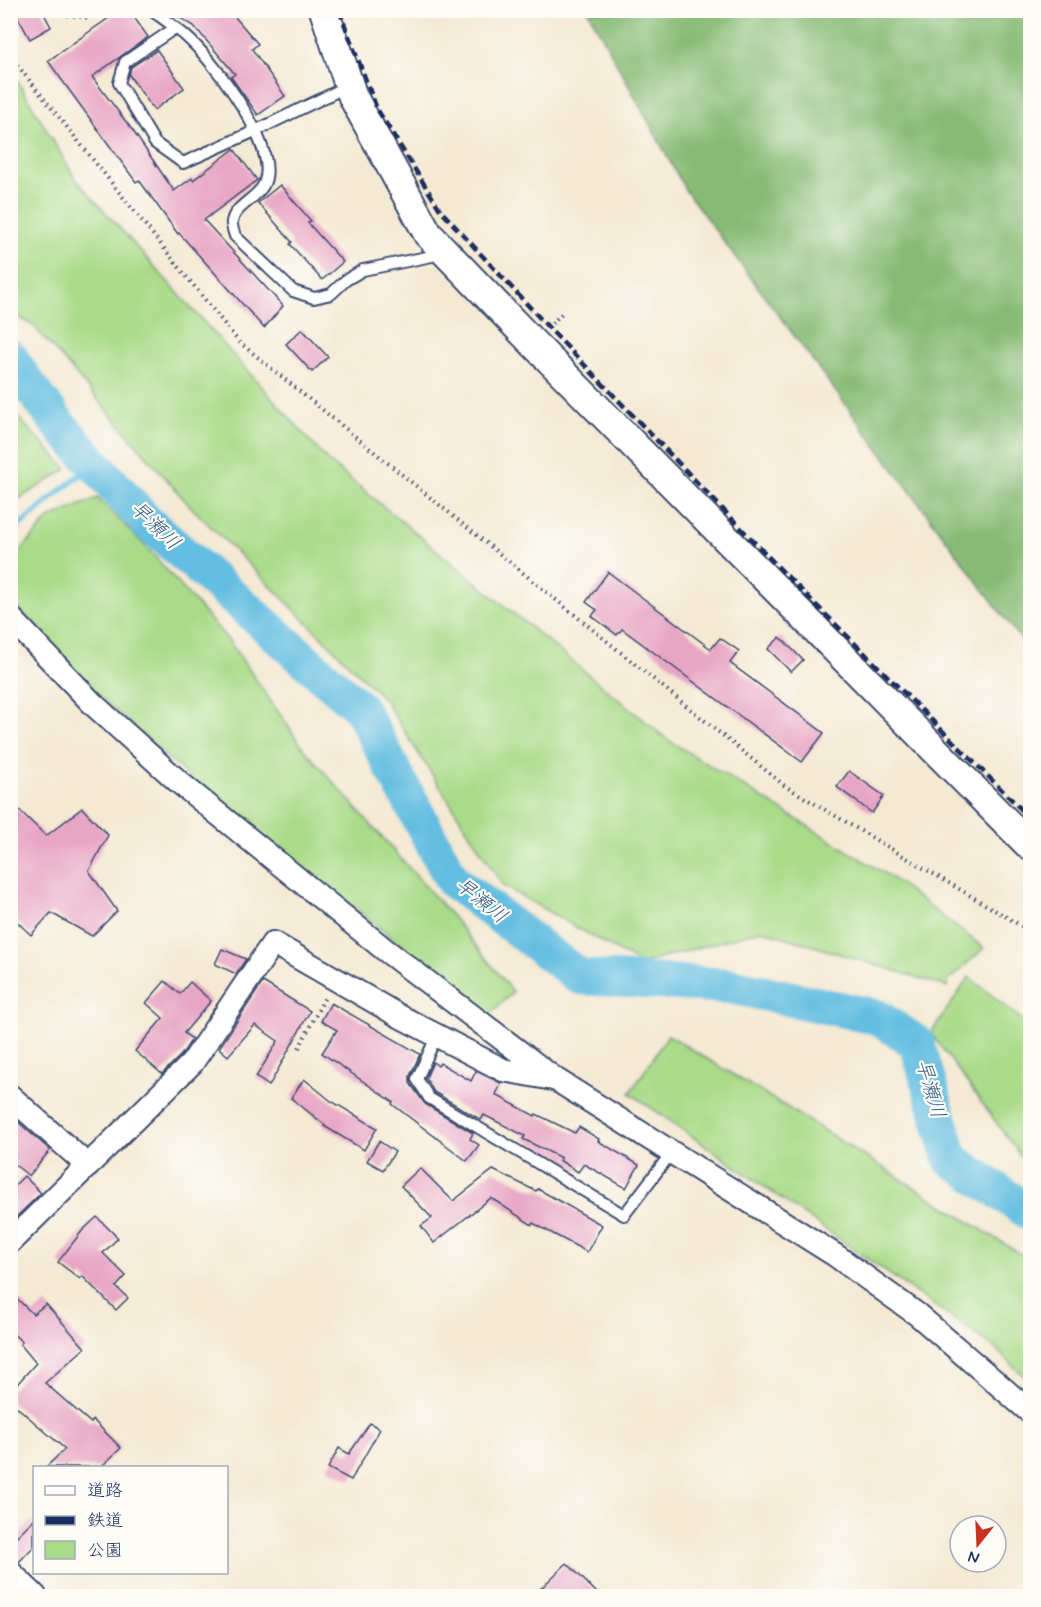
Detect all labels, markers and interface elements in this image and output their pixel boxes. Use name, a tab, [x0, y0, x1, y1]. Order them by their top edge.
water label: 早瀬川	[124, 495, 186, 557]
water label: 早瀬川	[449, 872, 513, 930]
water label: 早瀬川	[909, 1056, 951, 1122]
legend	[33, 1466, 228, 1574]
text: 道路	[87, 1479, 123, 1503]
text: 鉄道	[87, 1509, 123, 1533]
north arrow	[948, 1514, 1008, 1574]
text: 公園	[87, 1539, 123, 1563]
text: N	[966, 1545, 982, 1568]

